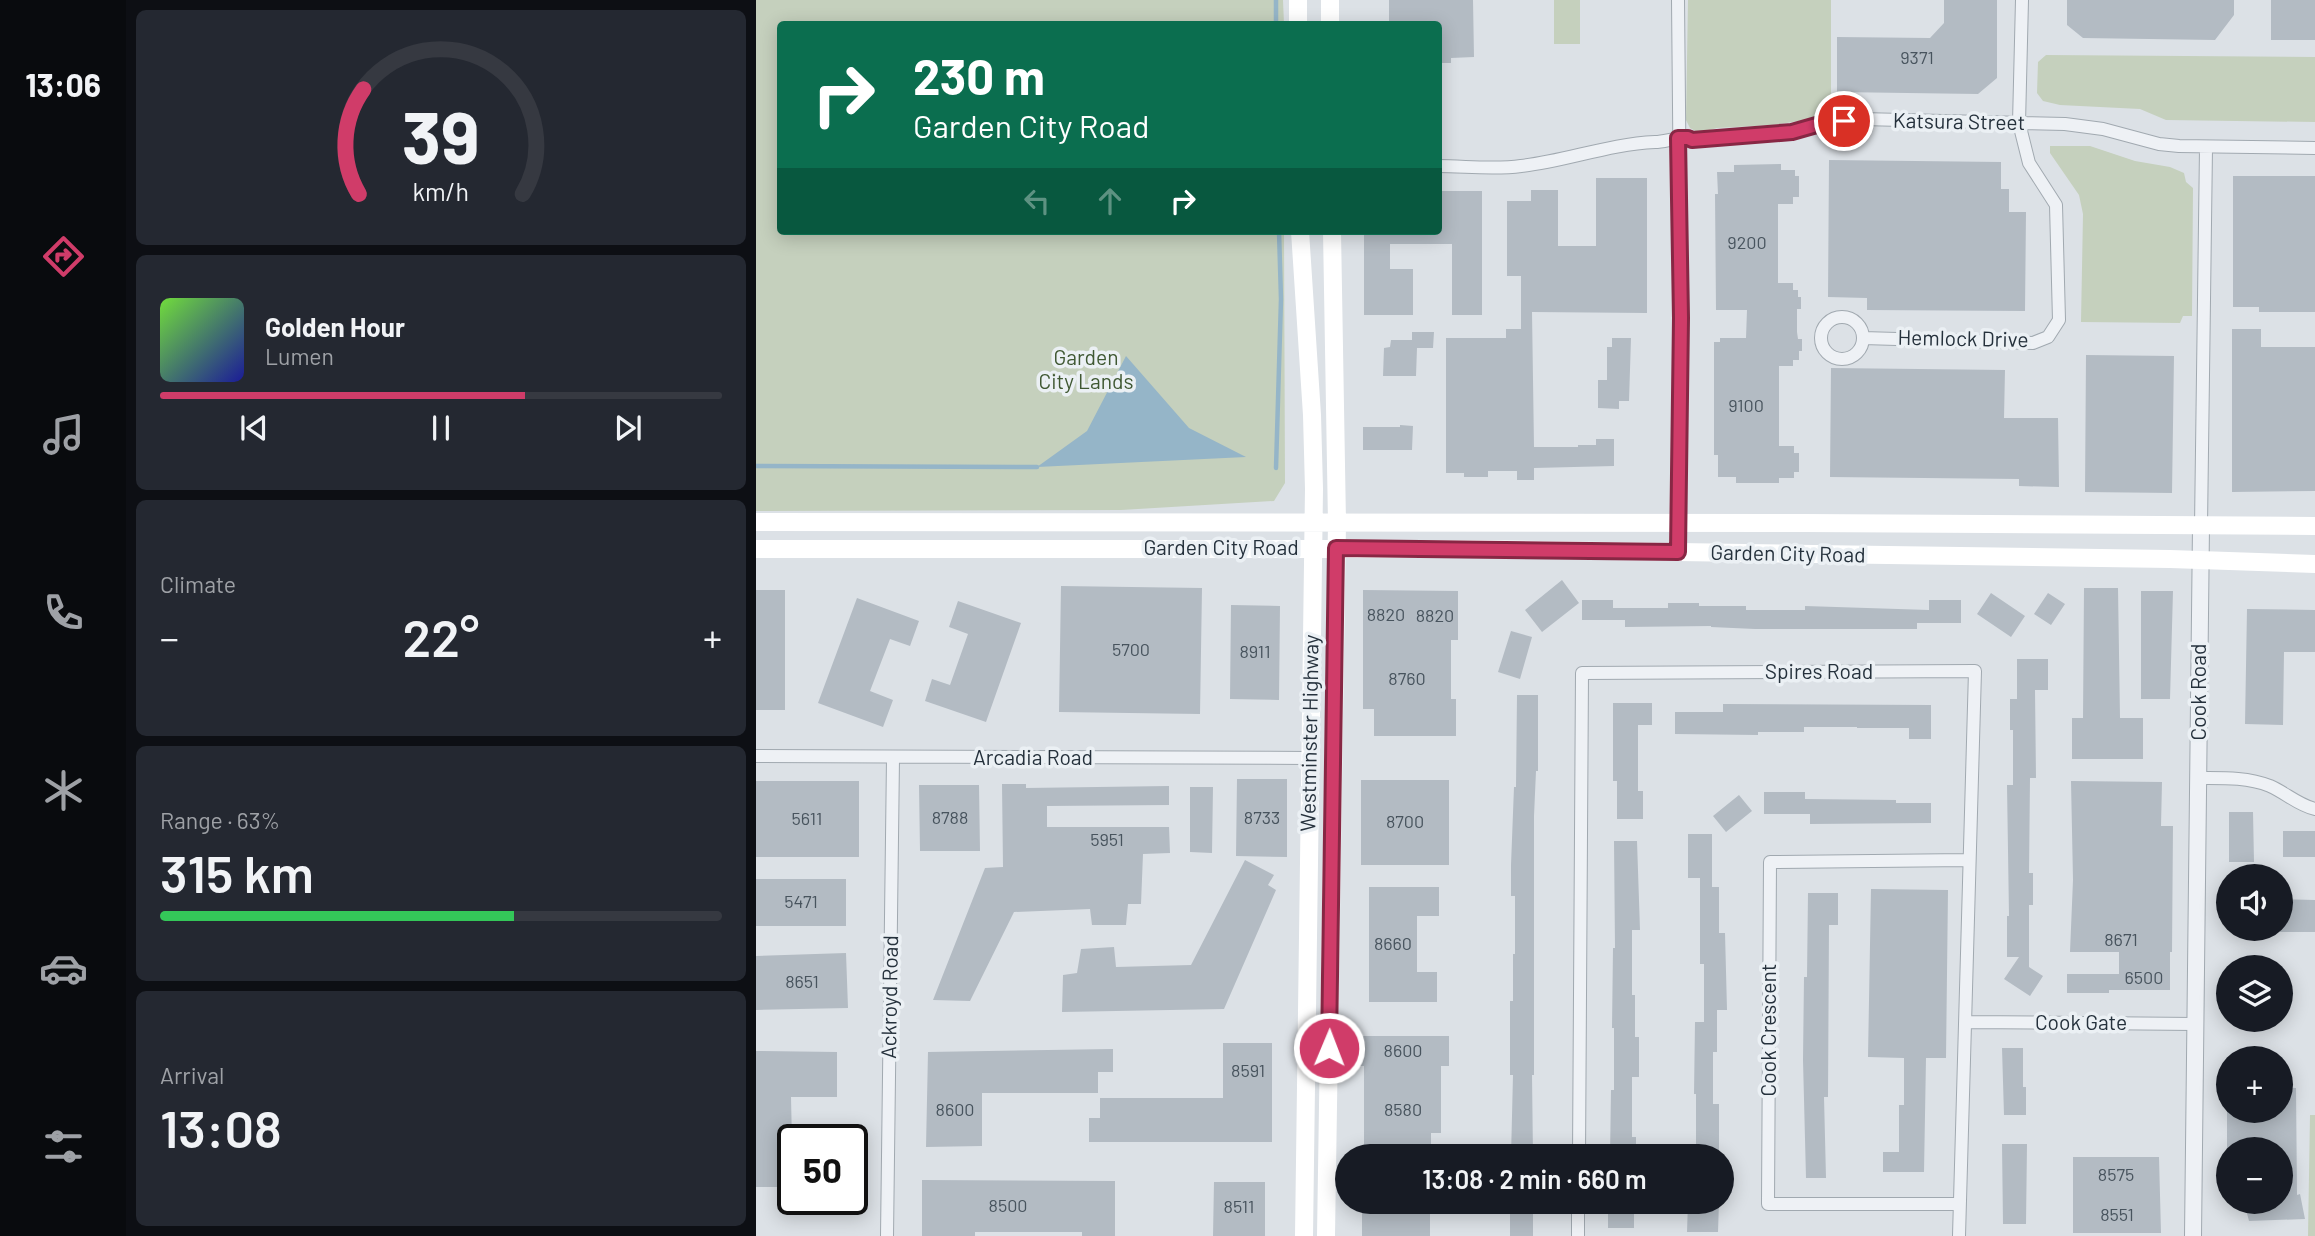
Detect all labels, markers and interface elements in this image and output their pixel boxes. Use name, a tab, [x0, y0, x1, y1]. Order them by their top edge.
text: 230 m	[913, 46, 1045, 105]
house number: 9371	[1900, 46, 1934, 68]
icon: right	[798, 49, 889, 140]
text: 13:06	[25, 65, 101, 103]
text: 39	[402, 91, 480, 179]
pin	[1814, 91, 1874, 151]
icon: arrive	[1825, 102, 1863, 140]
text: Garden City Road	[913, 106, 1150, 144]
street label: Katsura Street	[1893, 107, 2025, 134]
text: km/h	[413, 175, 469, 205]
icon: left	[1018, 182, 1056, 220]
icon: ahead	[1091, 182, 1129, 220]
icon: right	[1164, 182, 1202, 220]
house number: 9200	[1727, 231, 1767, 253]
icon: directions	[39, 232, 88, 281]
text: Golden Hour	[265, 311, 405, 342]
street label: Hemlock Drive	[1897, 324, 2029, 351]
text: Lumen	[265, 342, 334, 370]
park label: Garden City Lands	[1038, 344, 1134, 393]
house number: 9100	[1728, 394, 1764, 416]
icon: previous	[235, 409, 273, 447]
icon: pause	[422, 409, 460, 447]
icon: next	[609, 409, 647, 447]
icon: music	[39, 410, 88, 459]
street label: Garden City Road	[1143, 534, 1299, 559]
street label: Garden City Road	[1710, 539, 1866, 566]
text: Climate	[160, 570, 236, 598]
icon: phone	[39, 588, 88, 637]
house number: 8820	[1367, 603, 1405, 625]
house number: 8820	[1416, 604, 1454, 626]
text: 22°	[403, 605, 479, 667]
text: −	[160, 614, 179, 660]
text: +	[703, 614, 722, 660]
street label: Westminster Highway	[1294, 634, 1323, 832]
house number: 5700	[1112, 638, 1150, 660]
house number: 8911	[1239, 640, 1271, 662]
street label: Cook Road	[2185, 644, 2210, 740]
street label: Spires Road	[1765, 658, 1873, 683]
house number: 8760	[1388, 667, 1426, 689]
street label: Arcadia Road	[973, 744, 1093, 769]
icon: climate	[39, 766, 88, 815]
text: Range · 63%	[160, 806, 280, 834]
house number: 8788	[932, 806, 968, 828]
house number: 8733	[1244, 806, 1280, 828]
house number: 5611	[792, 807, 822, 829]
house number: 8700	[1386, 810, 1424, 832]
house number: 5951	[1090, 828, 1124, 850]
text: 315 km	[160, 841, 314, 903]
map controls	[2216, 864, 2293, 1214]
button: sound	[2216, 864, 2293, 941]
house number: 5471	[784, 890, 818, 912]
house number: 8671	[2104, 928, 2138, 950]
house number: 8660	[1374, 932, 1412, 954]
street label: Ackroyd Road	[875, 935, 902, 1059]
icon: car	[39, 944, 88, 993]
button: layers	[2216, 955, 2293, 1032]
street label: Cook Crescent	[1755, 964, 1780, 1096]
house number: 6500	[2125, 966, 2163, 988]
house number: 8651	[785, 970, 819, 992]
street label: Cook Gate	[2035, 1009, 2127, 1034]
position arrow	[1292, 1011, 1366, 1085]
house number: 8600	[1384, 1039, 1423, 1061]
button: +	[2216, 1046, 2293, 1123]
house number: 8591	[1231, 1059, 1265, 1081]
text: Arrival	[160, 1061, 224, 1089]
text: 13:08	[160, 1096, 282, 1158]
house number: 8600	[936, 1098, 975, 1120]
house number: 8580	[1384, 1098, 1422, 1120]
icon: filters	[39, 1122, 88, 1171]
speed limit sign: 50	[777, 1124, 868, 1215]
button: −	[2216, 1137, 2293, 1214]
text: 13:08 · 2 min · 660 m	[1422, 1163, 1647, 1194]
house number: 8575	[2098, 1163, 2134, 1185]
house number: 8500	[989, 1194, 1027, 1216]
house number: 8511	[1224, 1195, 1254, 1217]
house number: 8551	[2100, 1203, 2134, 1225]

